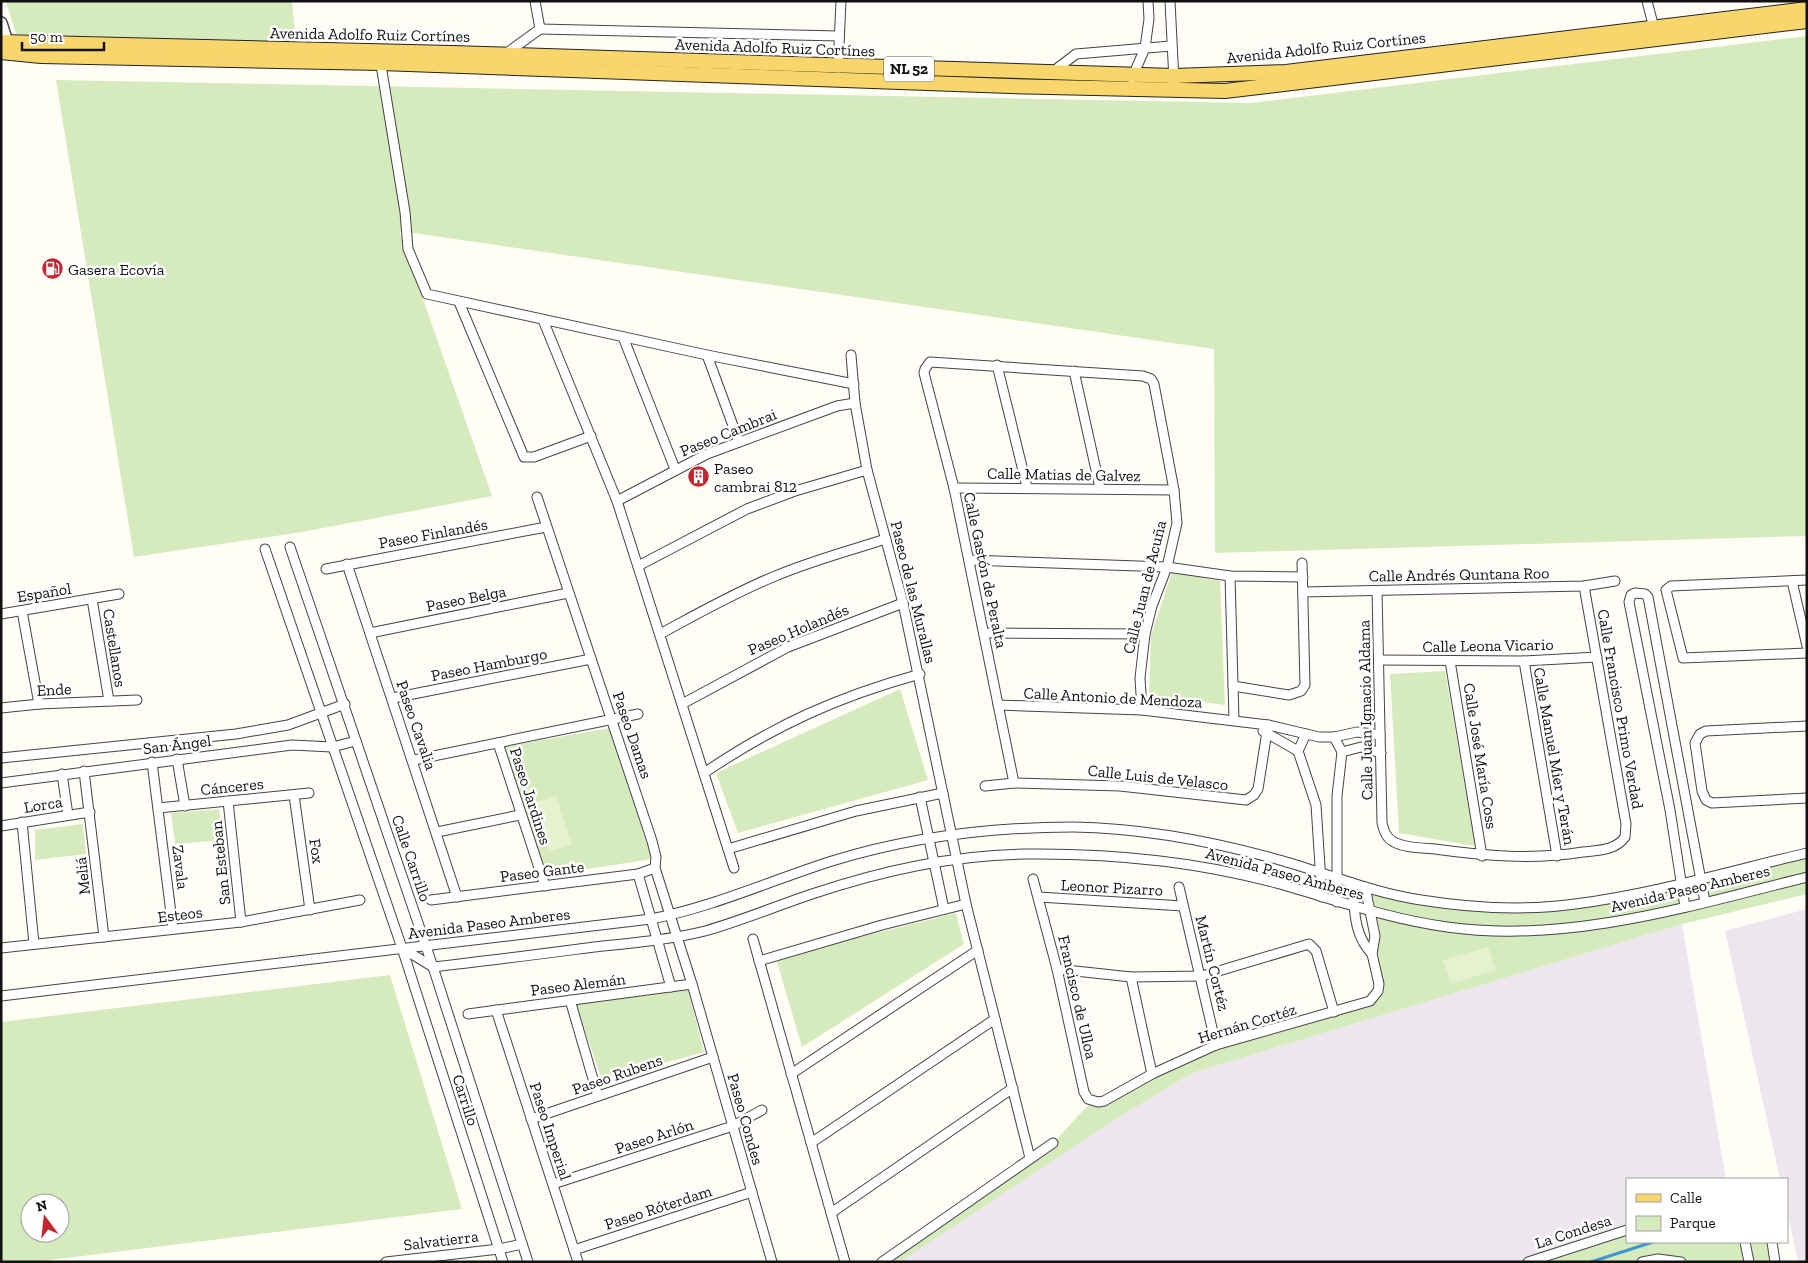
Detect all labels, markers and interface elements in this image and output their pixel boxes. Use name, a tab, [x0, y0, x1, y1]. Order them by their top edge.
scale bar	[22, 20, 105, 52]
street label: Avenida Adolfo Ruiz Cortínes	[270, 23, 470, 46]
text: 50 m	[30, 28, 63, 46]
street label: Avenida Adolfo Ruiz Cortínes	[1225, 28, 1427, 67]
street label: Avenida Adolfo Ruiz Cortínes	[675, 35, 875, 60]
road number: NL 52	[884, 56, 934, 82]
fuel station icon: Gasera Ecovía	[40, 257, 64, 281]
place label: Gasera Ecovía	[68, 260, 165, 279]
street label: Paseo Cambrai	[677, 404, 780, 460]
place label: Paseo cambrai 812	[714, 459, 797, 496]
street label: Calle Matias de Galvez	[987, 464, 1141, 485]
building icon: Paseo cambrai 812	[686, 465, 710, 489]
street label: Calle Gastón de Peralta	[960, 490, 1011, 650]
street label: Paseo Finlandés	[377, 515, 489, 552]
street label: Calle Juan de Acuña	[1119, 518, 1170, 656]
street label: Paseo de las Murallas	[887, 519, 940, 665]
street label: Calle Andrés Quntana Roo	[1369, 563, 1549, 586]
street label: Español	[16, 579, 73, 606]
street label: Paseo Belga	[424, 581, 508, 616]
street label: Paseo Holandés	[745, 600, 851, 659]
street label: Castellanos	[99, 608, 130, 689]
street label: Calle Francisco Primo Verdad	[1594, 608, 1648, 811]
street label: Calle Juan Ignacio Aldama	[1354, 619, 1377, 800]
street label: Calle Leona Vicario	[1422, 635, 1554, 656]
street label: Paseo Hamburgo	[429, 644, 549, 685]
street label: Calle Manuel Mier y Terán	[1530, 666, 1580, 847]
street label: Paseo Cavalia	[392, 678, 441, 773]
street label: Ende	[36, 679, 72, 700]
street label: Calle José María Coss	[1460, 682, 1501, 830]
street label: Calle Antonio de Mendoza	[1023, 683, 1203, 712]
street label: Paseo Damas	[609, 689, 656, 781]
street label: San Ángel	[142, 731, 212, 758]
street label: Paseo Jardines	[506, 745, 555, 847]
street label: Calle Luis de Velasco	[1087, 761, 1229, 794]
street label: Cánceres	[200, 774, 265, 799]
street label: Lorca	[22, 792, 64, 817]
street label: Calle Carrillo	[388, 812, 435, 904]
street label: San Esteban	[207, 819, 234, 906]
street label: Fox	[305, 838, 328, 865]
street label: Avenida Paseo Amberes	[1204, 843, 1366, 904]
street label: Zavala	[168, 844, 193, 891]
street label: Meliá	[71, 856, 94, 896]
street label: Paseo Gante	[499, 857, 585, 886]
street label: Avenida Paseo Amberes	[1609, 861, 1772, 916]
street label: Leonor Pizarro	[1060, 875, 1164, 900]
street label: Esteos	[157, 902, 204, 927]
street label: Avenida Paseo Amberes	[407, 904, 571, 943]
street label: Martín Cortéz	[1191, 913, 1234, 1013]
street label: Francisco de Ulloa	[1054, 933, 1101, 1061]
street label: Paseo Alemán	[529, 969, 627, 1000]
street label: Hernán Cortéz	[1196, 1000, 1299, 1047]
street label: Paseo Rubens	[569, 1050, 665, 1099]
street label: Paseo Condes	[723, 1071, 768, 1167]
street label: Carrillo	[448, 1072, 483, 1128]
street label: Paseo Imperial	[526, 1080, 575, 1182]
street label: Paseo Arlón	[613, 1115, 697, 1158]
legend	[1626, 1178, 1788, 1243]
street label: Paseo Róterdam	[602, 1181, 714, 1234]
text: Calle	[1670, 1189, 1702, 1207]
north arrow	[20, 1193, 70, 1243]
text: N	[34, 1196, 49, 1216]
street label: La Condesa	[1533, 1210, 1614, 1253]
text: Parque	[1670, 1214, 1716, 1232]
street label: Salvatierra	[403, 1226, 480, 1255]

